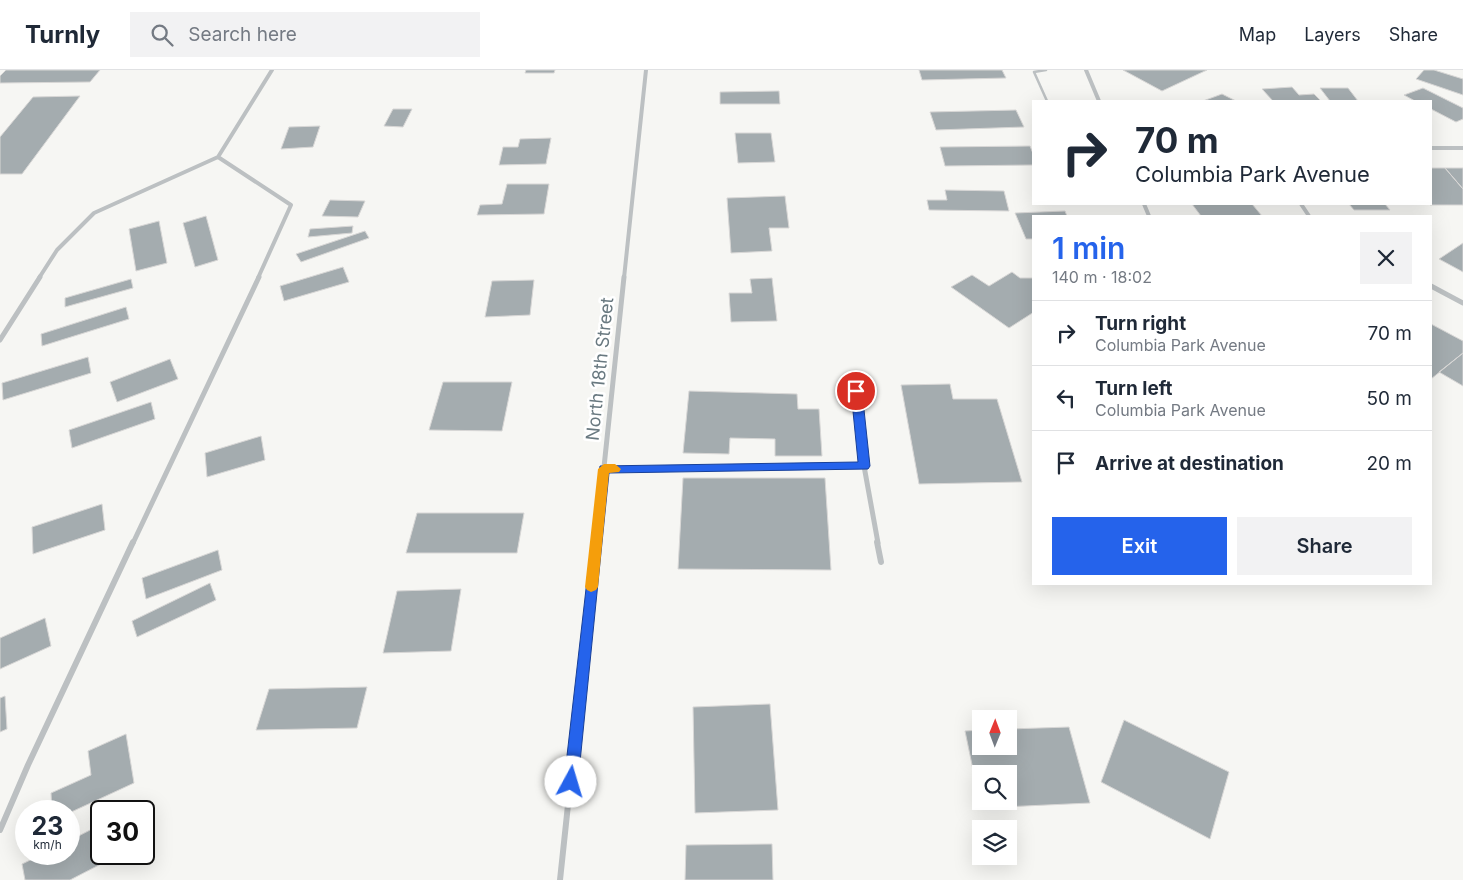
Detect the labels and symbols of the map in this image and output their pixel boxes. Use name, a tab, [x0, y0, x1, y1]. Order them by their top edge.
street label: North 18th Street	[582, 296, 617, 442]
pin	[835, 370, 877, 412]
north arrow	[972, 710, 1018, 755]
position arrow	[544, 755, 596, 807]
speed limit sign: 30	[90, 800, 155, 865]

